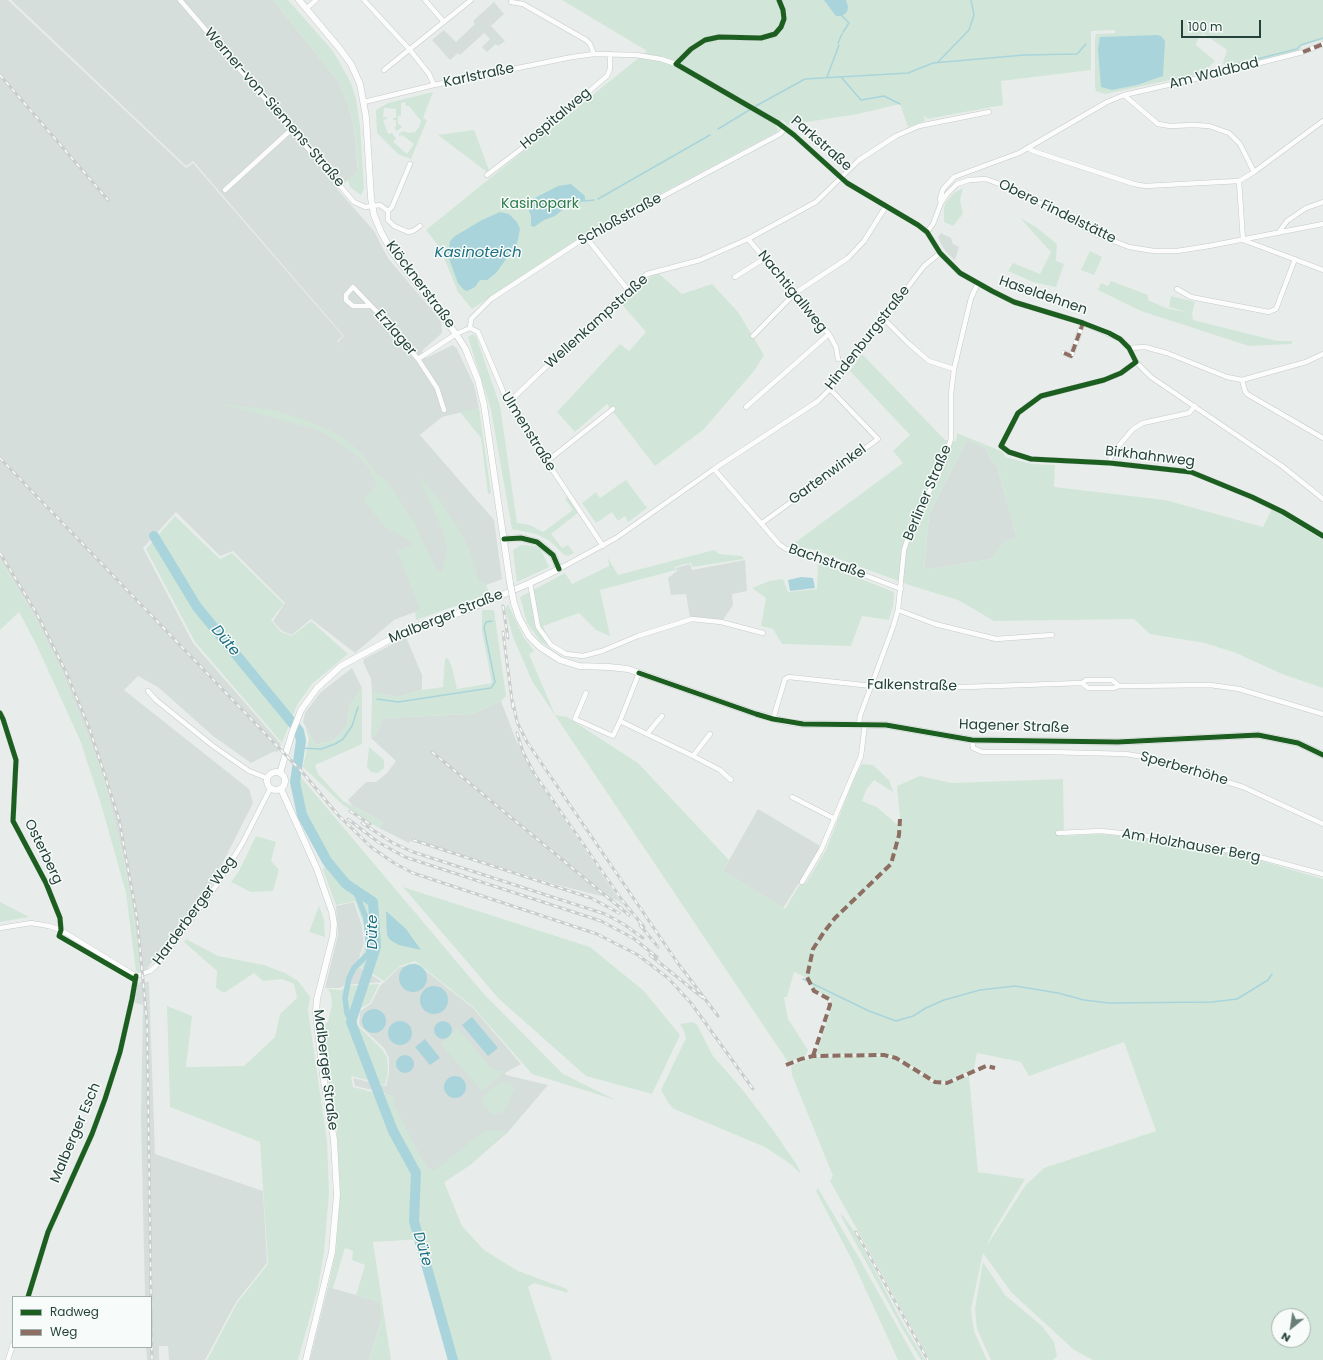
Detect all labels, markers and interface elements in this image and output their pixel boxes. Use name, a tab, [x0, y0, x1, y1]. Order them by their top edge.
scale bar	[1183, 12, 1263, 38]
text: 100 m	[1188, 18, 1222, 35]
street label: Werner-von-Siemens-Straße	[200, 25, 348, 191]
street label: Am Waldbad	[1167, 55, 1261, 93]
street label: Karlstraße	[442, 60, 516, 92]
street label: Hospitalweg	[517, 85, 595, 153]
street label: Parkstraße	[787, 113, 855, 175]
street label: Obere Findelstätte	[996, 176, 1118, 248]
street label: Schloßstraße	[575, 190, 665, 250]
park label: Kasinopark	[501, 196, 579, 212]
street label: Klöcknerstraße	[382, 238, 458, 332]
water label: Kasinoteich	[435, 244, 521, 262]
street label: Nachtigallweg	[754, 248, 830, 336]
street label: Wellenkampstraße	[542, 271, 652, 373]
street label: Haseldehnen	[997, 273, 1089, 319]
street label: Hindenburgstraße	[822, 283, 914, 393]
street label: Erzlager	[371, 307, 419, 359]
street label: Ulmenstraße	[497, 389, 559, 475]
street label: Gartenwinkel	[786, 441, 870, 509]
street label: Berliner Straße	[900, 443, 956, 543]
street label: Birkhahnweg	[1104, 443, 1196, 471]
street label: Bachstraße	[786, 541, 868, 583]
street label: Malberger Straße	[386, 586, 506, 648]
water label: Düte	[207, 622, 243, 660]
street label: Falkenstraße	[867, 677, 957, 695]
street label: Hagener Straße	[959, 717, 1069, 737]
street label: Sperberhöhe	[1138, 748, 1230, 790]
street label: Osterberg	[20, 817, 66, 887]
street label: Am Holzhauser Berg	[1120, 826, 1262, 866]
street label: Harderberger Weg	[150, 853, 240, 969]
water label: Düte	[364, 915, 382, 949]
street label: Malberger Straße	[309, 1009, 341, 1131]
street label: Malberger Esch	[47, 1080, 105, 1186]
water label: Düte	[409, 1230, 435, 1268]
legend	[12, 1296, 152, 1348]
text: Radweg	[50, 1303, 99, 1320]
north arrow	[1271, 1308, 1311, 1348]
text: Weg	[50, 1323, 77, 1340]
text: N	[1278, 1329, 1293, 1347]

